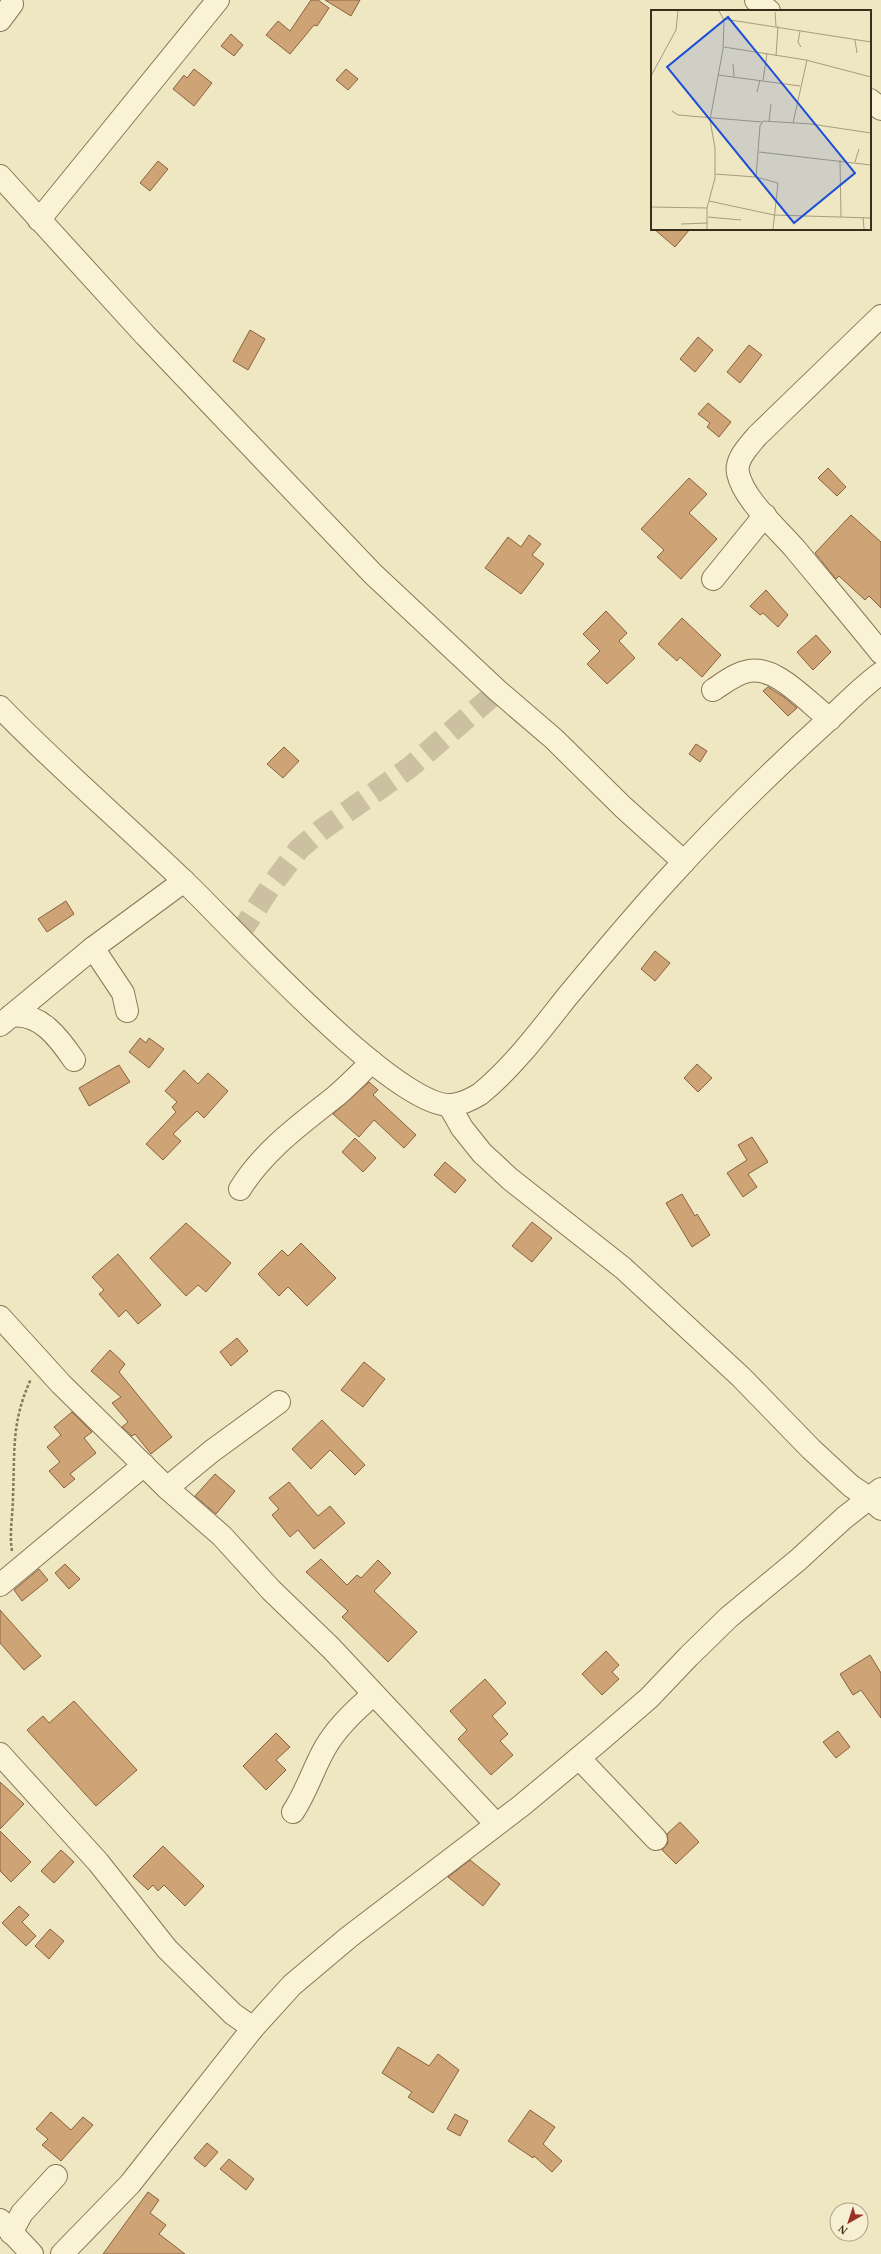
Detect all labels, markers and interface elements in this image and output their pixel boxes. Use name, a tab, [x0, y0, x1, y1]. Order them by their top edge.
inset map	[651, 10, 871, 230]
north arrow	[829, 2202, 869, 2242]
text: N	[836, 2223, 850, 2237]

